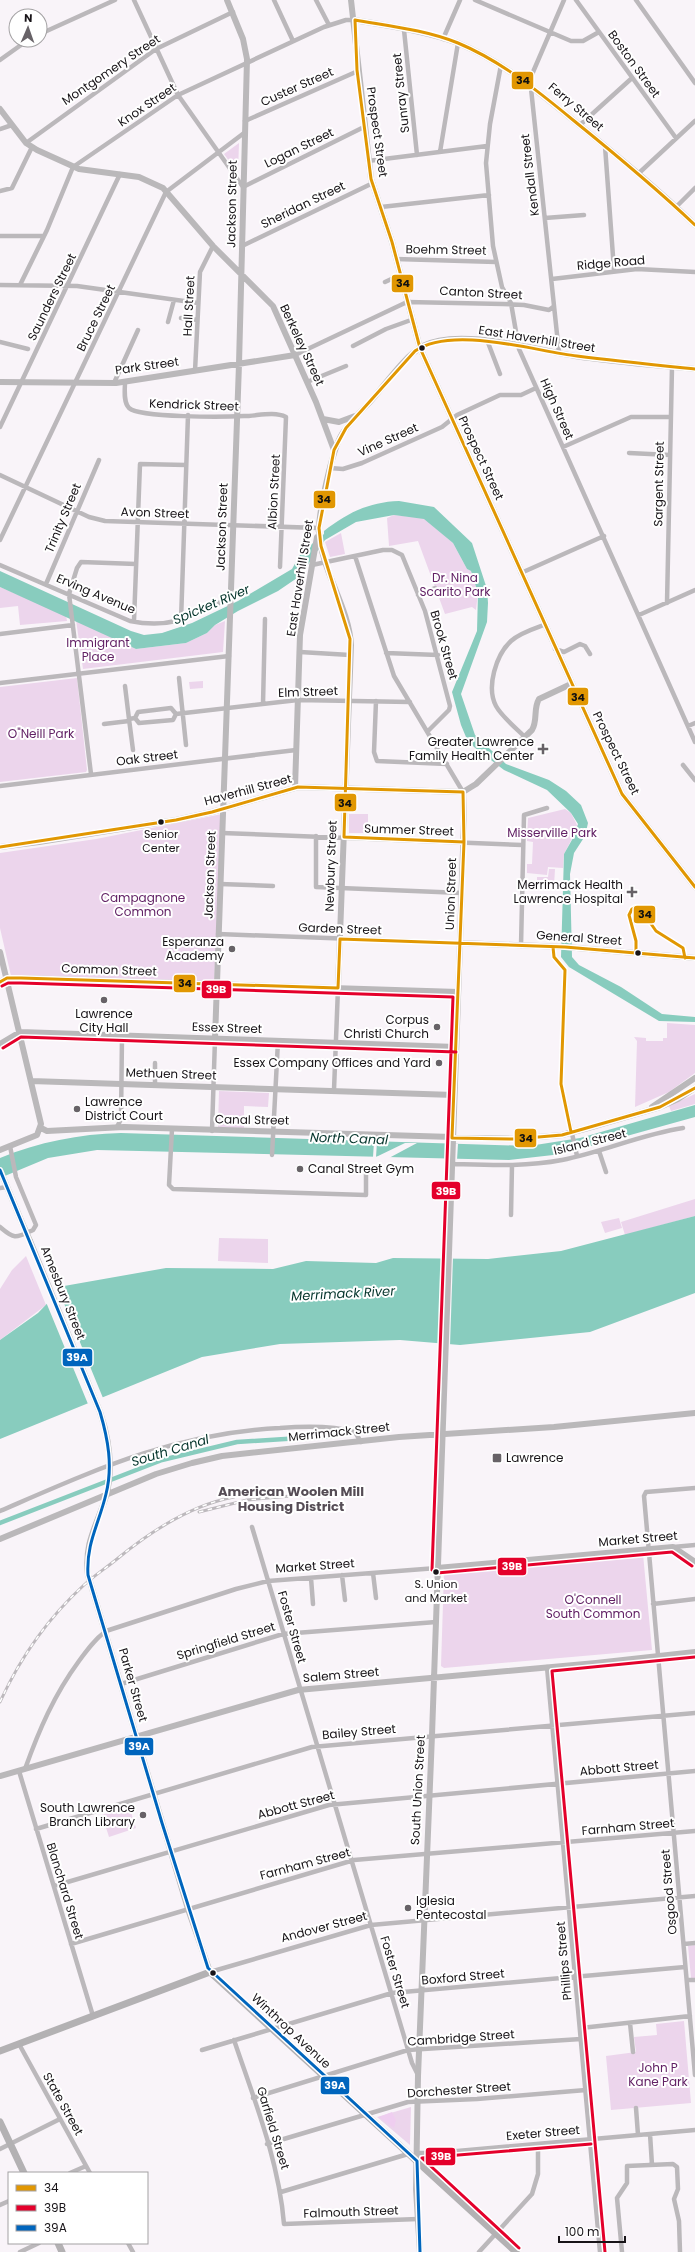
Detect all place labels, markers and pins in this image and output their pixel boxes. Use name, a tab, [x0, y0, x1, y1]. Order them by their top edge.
unlabelled marker	[417, 343, 427, 353]
place label: Greater Lawrence Family Health Center	[409, 733, 535, 764]
marker: Greater Lawrence Family Health Center	[537, 743, 549, 755]
marker: Senior Center	[156, 817, 166, 827]
place label: Senior Center	[142, 826, 180, 856]
place label: Merrimack Health Lawrence Hospital	[514, 876, 623, 907]
marker: Merrimack Health Lawrence Hospital	[626, 886, 638, 898]
place label: Esperanza Academy	[162, 933, 224, 964]
marker: Esperanza Academy	[227, 944, 237, 954]
unlabelled marker	[633, 948, 643, 958]
marker: Lawrence City Hall	[99, 995, 109, 1005]
place label: Lawrence City Hall	[75, 1005, 133, 1036]
place label: Corpus Christi Church	[344, 1011, 429, 1042]
marker: Corpus Christi Church	[432, 1022, 442, 1032]
place label: Essex Company Offices and Yard	[233, 1054, 431, 1071]
marker: Essex Company Offices and Yard	[434, 1058, 444, 1068]
place label: Lawrence District Court	[85, 1093, 163, 1124]
marker: Lawrence District Court	[72, 1104, 82, 1114]
place label: Canal Street Gym	[308, 1160, 414, 1177]
marker: Canal Street Gym	[295, 1164, 305, 1174]
place label: Lawrence	[506, 1449, 563, 1466]
marker: Lawrence	[491, 1452, 503, 1464]
marker: S. Union and Market	[431, 1567, 441, 1577]
place label: S. Union and Market	[405, 1576, 467, 1606]
place label: South Lawrence Branch Library	[40, 1799, 135, 1830]
marker: South Lawrence Branch Library	[138, 1810, 148, 1820]
place label: Iglesia Pentecostal	[416, 1892, 487, 1923]
marker: Iglesia Pentecostal	[403, 1903, 413, 1913]
unlabelled marker	[208, 1968, 218, 1978]

